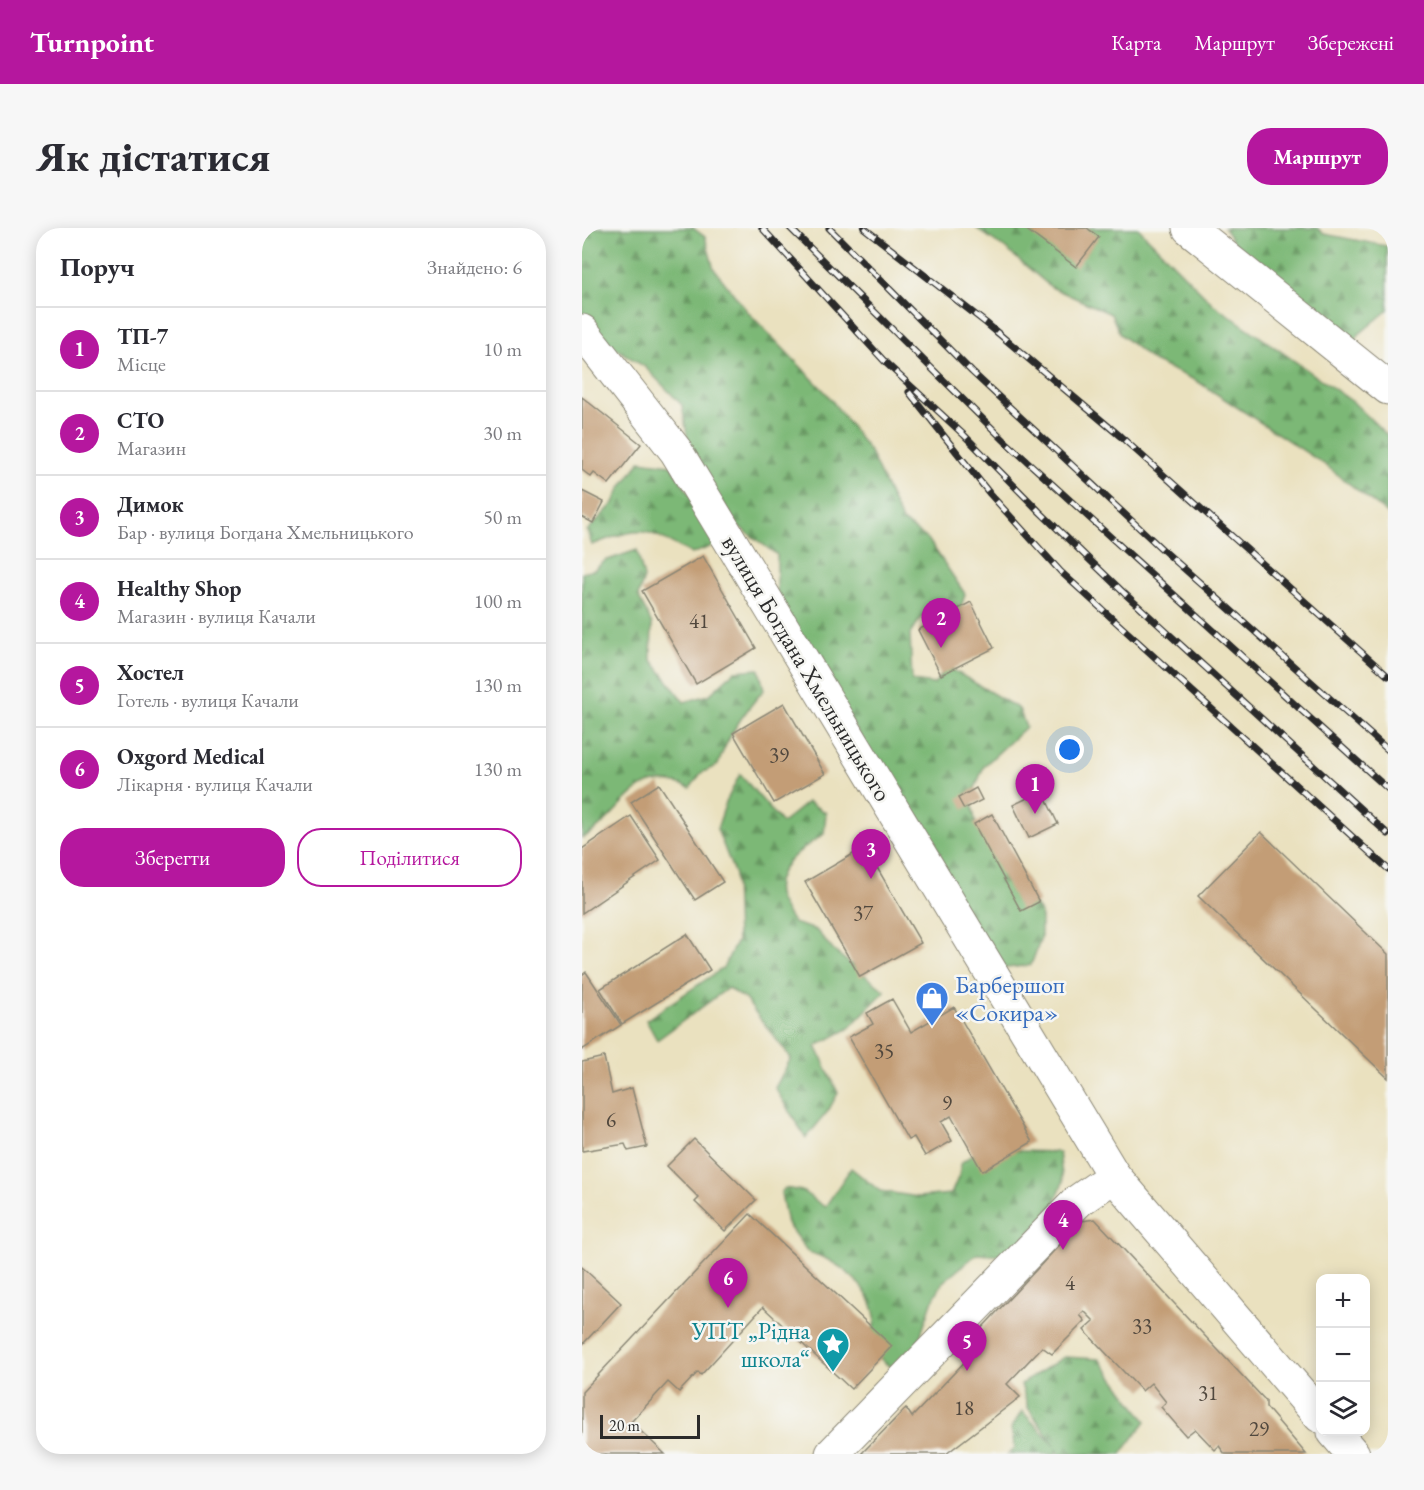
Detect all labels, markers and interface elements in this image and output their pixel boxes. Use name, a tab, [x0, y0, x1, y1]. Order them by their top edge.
text: Turnpoint	[30, 24, 154, 60]
text: Карта	[1111, 29, 1161, 56]
text: Маршрут	[1194, 29, 1275, 56]
text: Збережені	[1308, 29, 1394, 56]
button: Маршрут	[1247, 128, 1388, 185]
text: Як дістатися	[36, 129, 270, 184]
text: Поруч	[60, 250, 135, 284]
text: Знайдено: 6	[427, 254, 522, 280]
text: ТП-7	[117, 322, 168, 351]
text: 1	[74, 336, 85, 362]
text: 10 m	[483, 336, 522, 362]
text: Місце	[117, 351, 166, 377]
text: СТО	[117, 406, 164, 435]
text: 2	[74, 420, 85, 446]
text: 30 m	[483, 420, 522, 446]
text: Магазин	[117, 435, 186, 461]
text: Димок	[117, 490, 184, 519]
text: 3	[74, 504, 85, 530]
text: 50 m	[483, 504, 522, 530]
text: Бар · вулиця Богдана Хмельницького	[117, 519, 414, 545]
street label: вулиця Богдана Хмельницького	[715, 529, 899, 807]
text: Healthy Shop	[117, 574, 241, 603]
text: 4	[74, 588, 85, 614]
text: 100 m	[474, 588, 522, 614]
pin: 2	[922, 598, 960, 648]
text: Магазин · вулиця Качали	[117, 603, 316, 629]
house number: 41	[689, 607, 709, 634]
text: Хостел	[117, 658, 184, 687]
text: 5	[74, 672, 85, 698]
text: 130 m	[474, 672, 522, 698]
text: Готель · вулиця Качали	[117, 687, 299, 713]
your location	[1055, 735, 1084, 764]
house number: 39	[769, 741, 789, 768]
text: Oxgord Medical	[117, 742, 265, 771]
text: 6	[74, 756, 85, 782]
text: 130 m	[474, 756, 522, 782]
pin: 1	[1016, 764, 1054, 814]
text: Лікарня · вулиця Качали	[117, 771, 313, 797]
button: Зберегти	[60, 828, 285, 887]
button: Поділитися	[297, 828, 522, 887]
pin: 3	[852, 830, 890, 879]
house number: 37	[853, 899, 874, 926]
place label: Барбершоп «Сокира»	[955, 969, 1065, 1028]
shop icon: Барбершоп «Сокира»	[914, 980, 950, 1027]
house number: 35	[874, 1037, 894, 1064]
house number: 9	[942, 1089, 952, 1116]
house number: 6	[606, 1106, 616, 1133]
pin: 4	[1044, 1200, 1082, 1250]
pin: 6	[708, 1258, 748, 1308]
house number: 4	[1065, 1269, 1076, 1296]
map controls	[1316, 1274, 1370, 1436]
button: +	[1316, 1274, 1370, 1328]
house number: 33	[1132, 1312, 1152, 1339]
place label: УПТ „Рідна школа“	[691, 1315, 810, 1374]
pin: 5	[948, 1322, 986, 1371]
place icon: УПТ „Рідна школа“	[815, 1326, 851, 1373]
button: −	[1316, 1328, 1370, 1382]
house number: 31	[1198, 1379, 1218, 1406]
button: layers	[1316, 1382, 1370, 1436]
house number: 18	[954, 1394, 974, 1421]
scale bar	[600, 1412, 700, 1440]
text: 20 m	[609, 1415, 640, 1436]
house number: 29	[1249, 1415, 1269, 1442]

